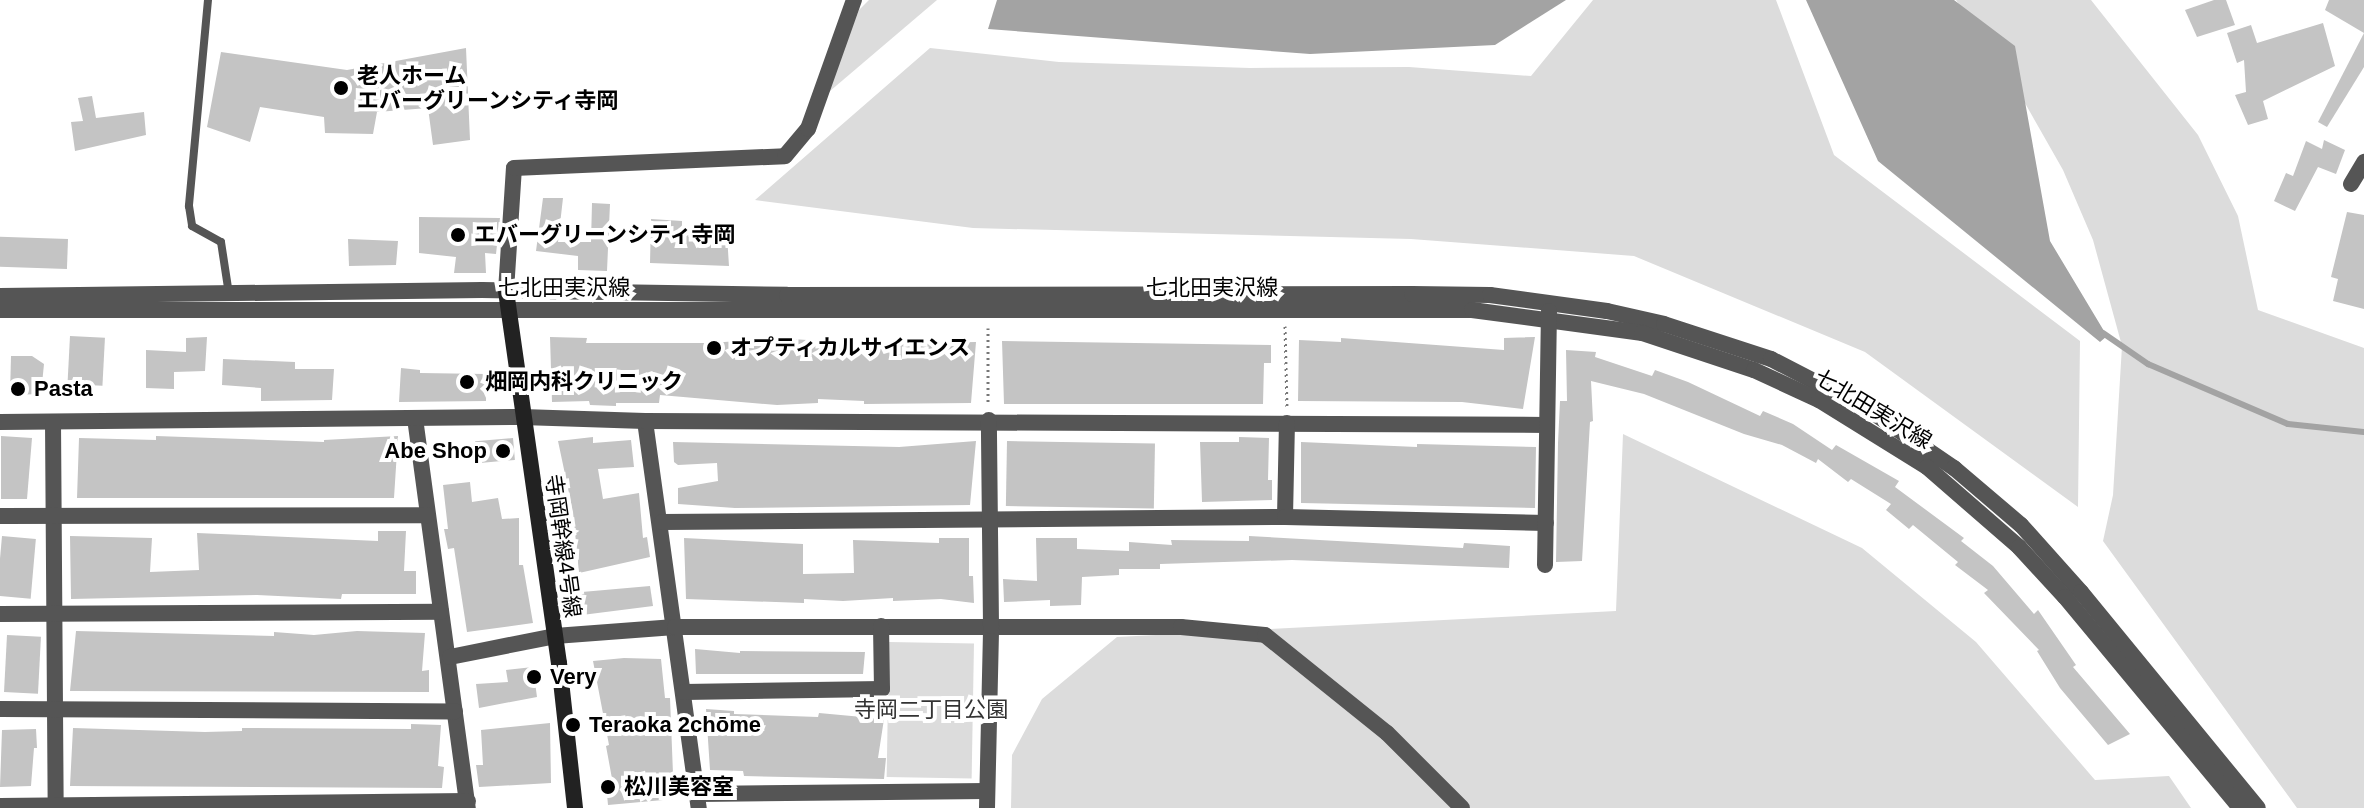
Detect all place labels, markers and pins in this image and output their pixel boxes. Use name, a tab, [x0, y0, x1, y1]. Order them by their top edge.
place label: 老人ホーム エバーグリーンシティ寺岡	[357, 62, 621, 114]
marker: 老人ホーム エバーグリーンシティ寺岡	[332, 79, 350, 97]
place label: エバーグリーンシティ寺岡	[474, 222, 738, 248]
marker: エバーグリーンシティ寺岡	[449, 226, 467, 244]
place label: オプティカルサイエンス	[730, 335, 972, 361]
marker: オプティカルサイエンス	[705, 339, 723, 357]
place label: 畑岡内科クリニック	[485, 369, 683, 395]
marker: 畑岡内科クリニック	[456, 371, 478, 393]
place label: Pasta	[34, 376, 93, 402]
marker: Pasta	[9, 380, 27, 398]
place label: Abe Shop	[384, 438, 487, 464]
marker: Abe Shop	[494, 442, 512, 460]
place label: Very	[550, 664, 596, 690]
marker: Very	[525, 668, 543, 686]
place label: Teraoka 2chōme	[589, 712, 761, 738]
marker: Teraoka 2chōme	[564, 716, 582, 734]
place label: 松川美容室	[624, 774, 734, 800]
marker: 松川美容室	[599, 778, 617, 796]

